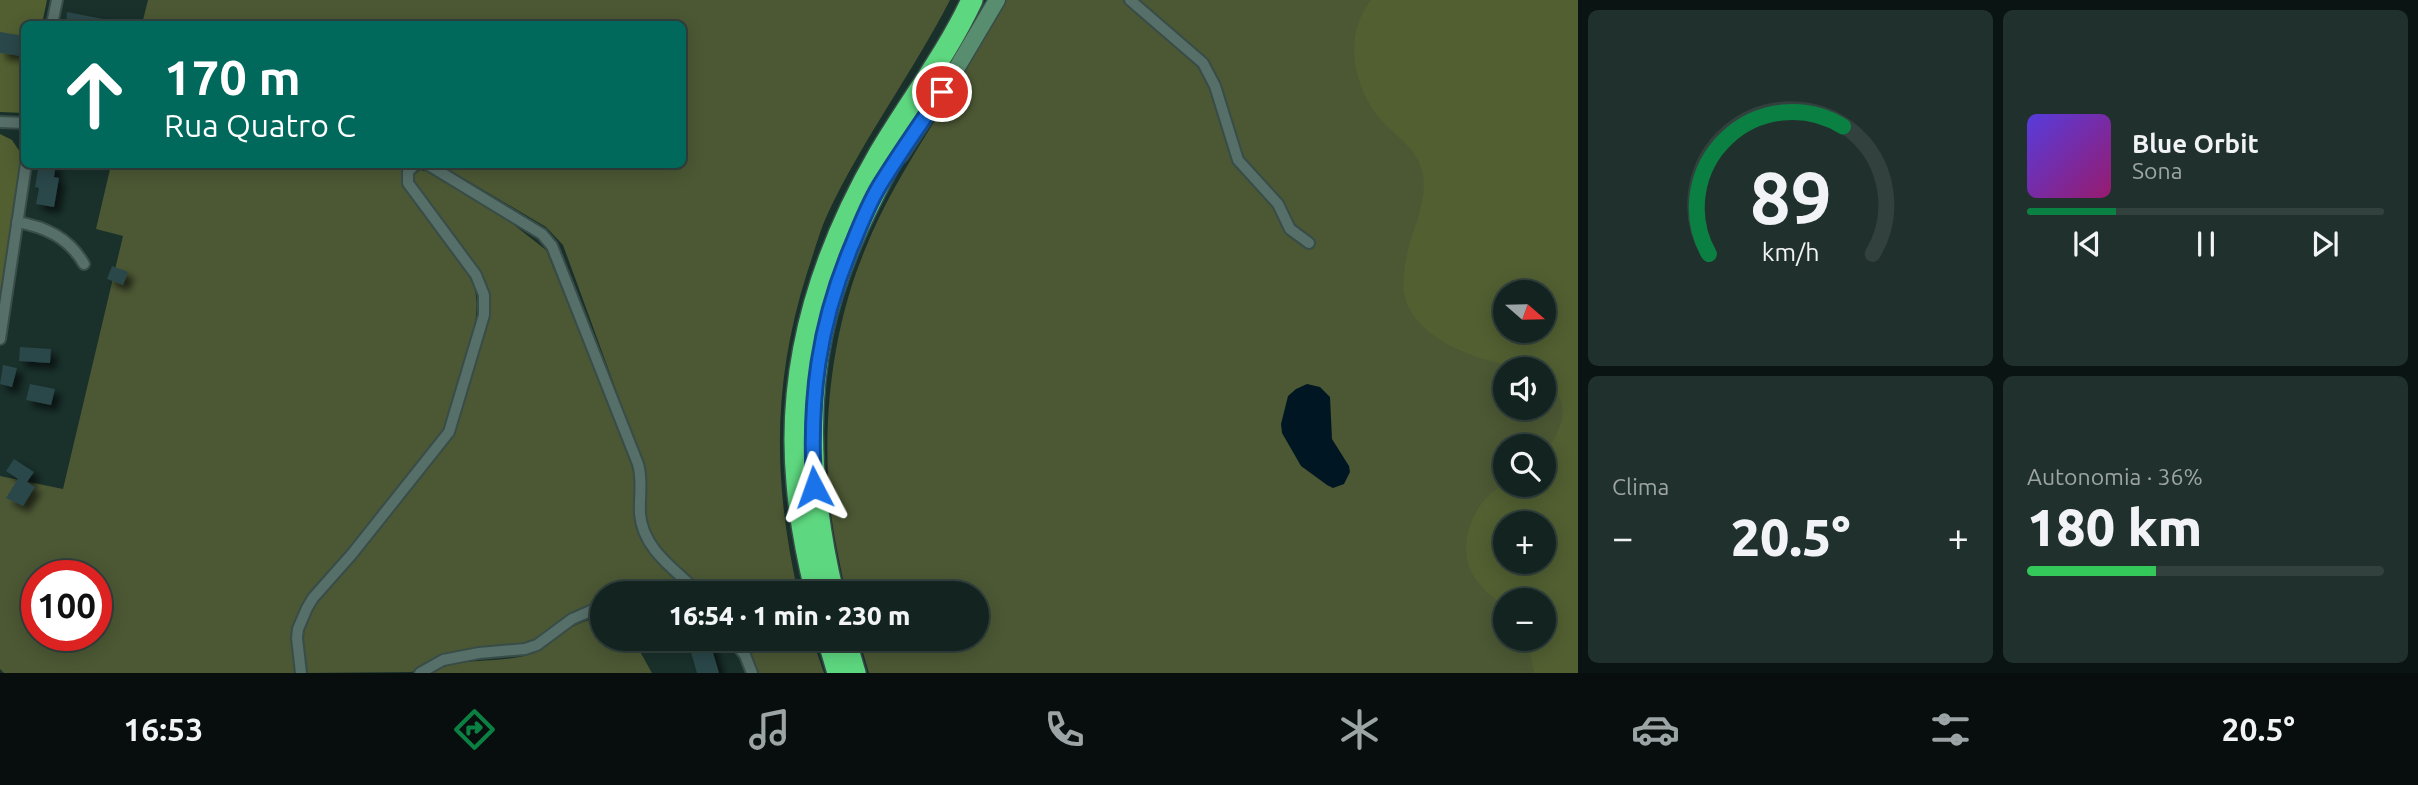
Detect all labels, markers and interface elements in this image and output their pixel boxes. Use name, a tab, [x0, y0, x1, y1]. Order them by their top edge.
icon: ahead	[49, 49, 140, 140]
text: 170 m	[164, 49, 301, 104]
pin	[912, 62, 972, 122]
icon: arrive	[923, 73, 961, 111]
text: Rua Quatro C	[164, 107, 356, 143]
text: Blue Orbit	[2132, 129, 2259, 158]
text: 89	[1749, 157, 1832, 239]
text: Sona	[2132, 158, 2182, 183]
icon: previous	[2068, 225, 2106, 263]
icon: pause	[2187, 225, 2225, 263]
icon: next	[2306, 225, 2344, 263]
text: km/h	[1762, 238, 1819, 266]
north arrow	[1493, 280, 1556, 343]
map controls	[1493, 280, 1556, 651]
button: sound	[1493, 357, 1556, 420]
button: search	[1493, 434, 1556, 497]
position arrow	[777, 450, 851, 524]
text: Autonomia · 36%	[2027, 464, 2203, 489]
text: Clima	[1612, 474, 1669, 499]
text: 180 km	[2027, 498, 2202, 556]
text: 20.5°	[1731, 508, 1850, 566]
button: +	[1493, 511, 1556, 574]
text: −	[1612, 516, 1633, 558]
text: +	[1948, 516, 1969, 558]
speed limit sign: 100	[21, 560, 112, 651]
button: −	[1493, 588, 1556, 651]
text: 16:54 · 1 min · 230 m	[669, 601, 910, 630]
icon: directions	[450, 705, 499, 754]
icon: music	[745, 705, 794, 754]
icon: phone	[1040, 705, 1089, 754]
icon: climate	[1335, 705, 1384, 754]
icon: car	[1631, 705, 1680, 754]
icon: filters	[1926, 705, 1975, 754]
text: 16:53	[123, 711, 203, 747]
text: 20.5°	[2221, 711, 2295, 747]

